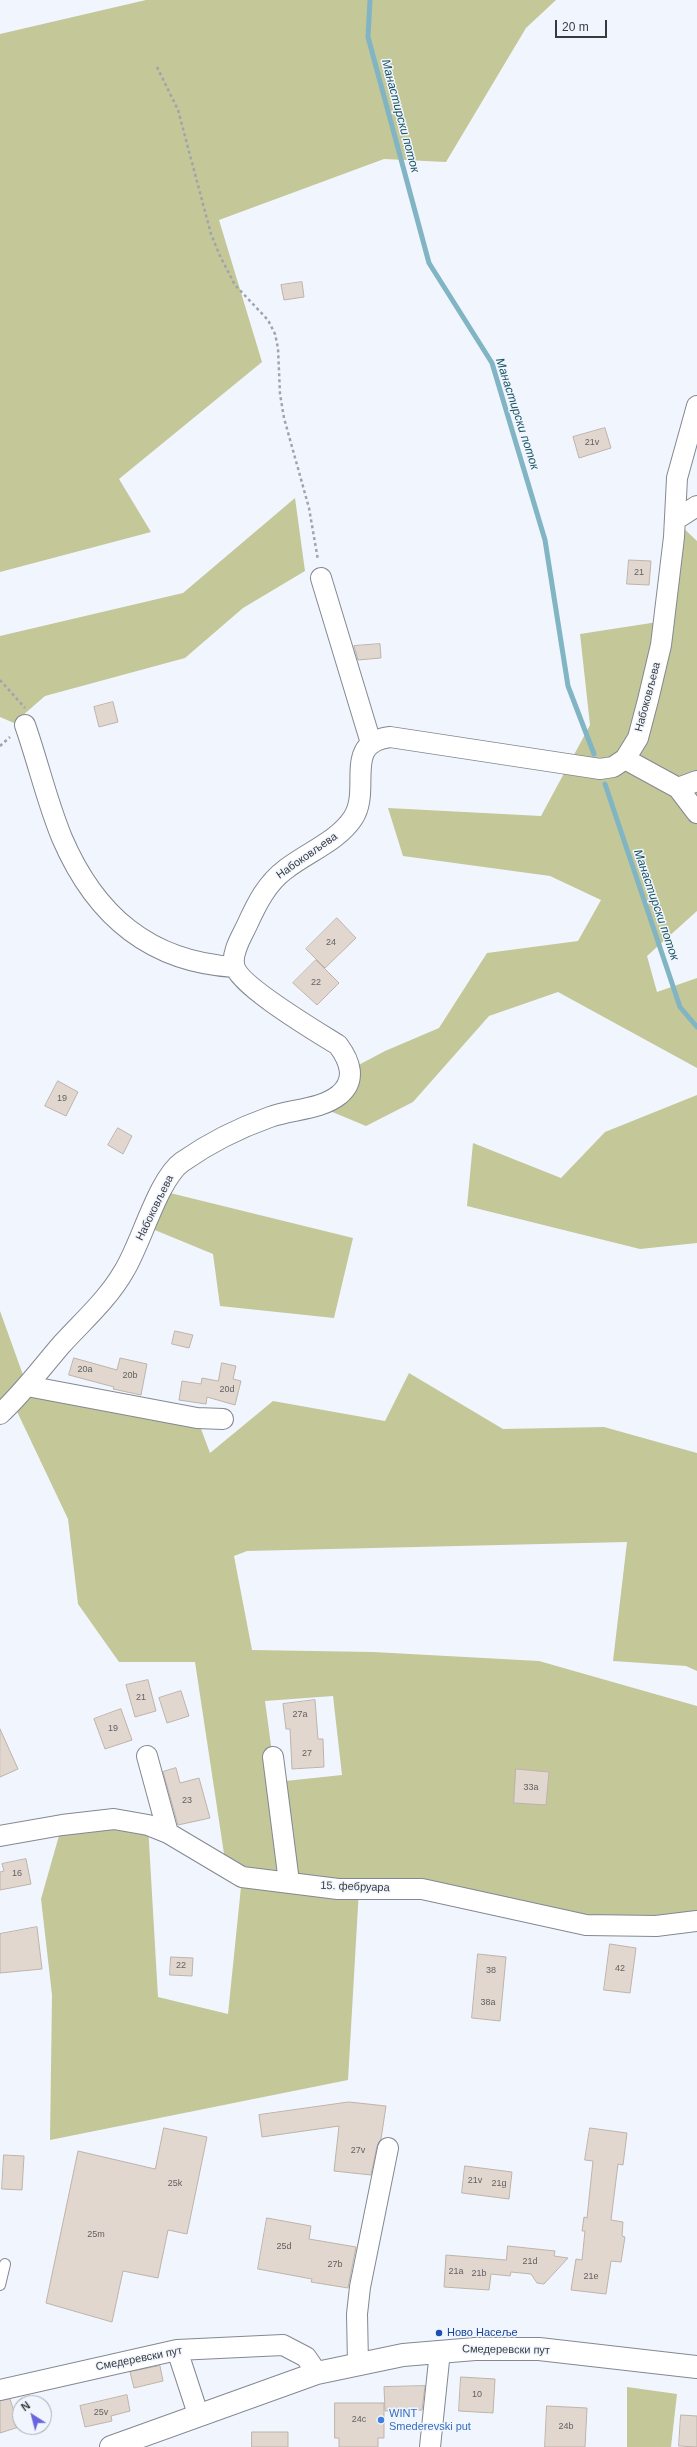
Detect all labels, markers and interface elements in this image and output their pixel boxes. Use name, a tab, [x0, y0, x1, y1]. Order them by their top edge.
scale bar	[557, 12, 609, 38]
text: 20 m	[562, 20, 589, 34]
water label: Манастирски поток	[378, 58, 422, 174]
water label: Манастирски поток	[492, 356, 542, 472]
house number: 21v	[585, 438, 599, 448]
house number: 21	[634, 568, 644, 578]
street label: Набоковљева	[632, 661, 664, 733]
street label: Набоковљева	[274, 830, 340, 882]
water label: Манастирски поток	[630, 848, 682, 962]
house number: 24	[326, 938, 336, 948]
house number: 22	[311, 978, 321, 988]
house number: 19	[57, 1094, 67, 1104]
street label: Набоковљева	[133, 1173, 177, 1243]
house number: 20a	[77, 1365, 93, 1375]
house number: 20b	[122, 1371, 138, 1381]
house number: 20d	[219, 1385, 235, 1395]
house number: 21	[136, 1693, 146, 1703]
house number: 27a	[292, 1710, 308, 1720]
house number: 19	[108, 1724, 118, 1734]
house number: 27	[302, 1749, 312, 1759]
house number: 33a	[523, 1783, 539, 1793]
house number: 23	[182, 1796, 192, 1806]
house number: 16	[12, 1869, 22, 1879]
street label: 15. фебруара	[320, 1879, 390, 1895]
house number: 22	[176, 1961, 186, 1971]
house number: 42	[615, 1964, 625, 1974]
house number: 38	[486, 1966, 496, 1976]
house number: 38a	[480, 1998, 496, 2008]
house number: 27v	[351, 2146, 365, 2156]
house number: 21v	[468, 2176, 482, 2186]
house number: 25k	[168, 2179, 182, 2189]
house number: 21g	[491, 2179, 507, 2189]
house number: 25m	[87, 2230, 105, 2240]
house number: 25d	[276, 2242, 292, 2252]
house number: 21d	[522, 2257, 538, 2267]
house number: 27b	[327, 2260, 343, 2270]
house number: 21a	[448, 2267, 464, 2277]
house number: 21b	[471, 2269, 487, 2279]
house number: 21e	[583, 2272, 599, 2282]
place label: Ново Насеље	[447, 2326, 518, 2340]
marker: Ново Насеље	[434, 2328, 444, 2338]
street label: Смедеревски пут	[462, 2343, 550, 2357]
street label: Смедеревски пут	[95, 2344, 183, 2374]
house number: 10	[472, 2390, 482, 2400]
north arrow	[12, 2395, 52, 2435]
text: N	[19, 2399, 32, 2413]
place label: WINT Smederevski put	[389, 2407, 471, 2433]
house number: 25v	[94, 2408, 108, 2418]
house number: 24c	[352, 2415, 366, 2425]
marker: WINT Smederevski put	[376, 2415, 386, 2425]
house number: 24b	[558, 2422, 574, 2432]

